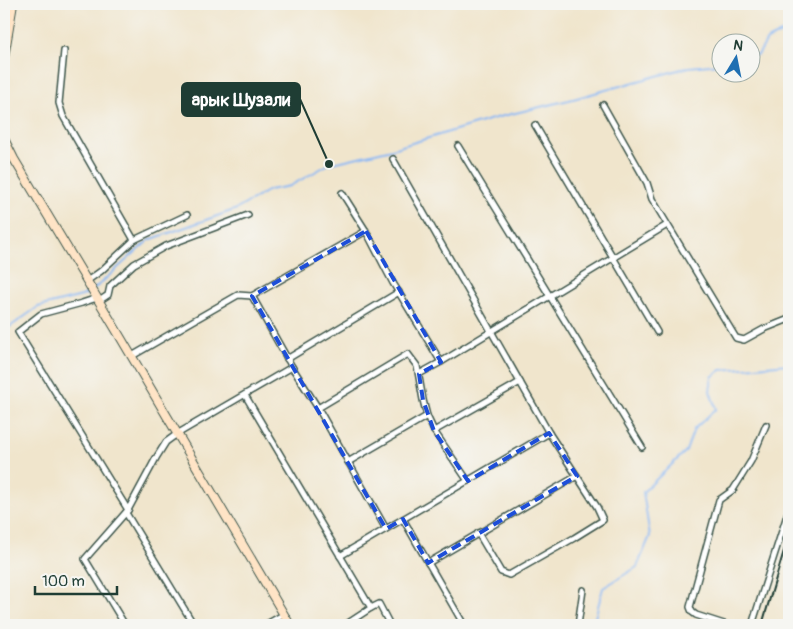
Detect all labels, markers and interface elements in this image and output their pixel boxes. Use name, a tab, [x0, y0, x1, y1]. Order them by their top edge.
north arrow	[710, 32, 760, 82]
text: N	[732, 36, 744, 55]
callout: арык Шузали	[182, 83, 300, 116]
text: арык Шузали	[192, 89, 290, 112]
scale bar	[35, 564, 118, 596]
text: 100 m	[42, 572, 85, 591]

